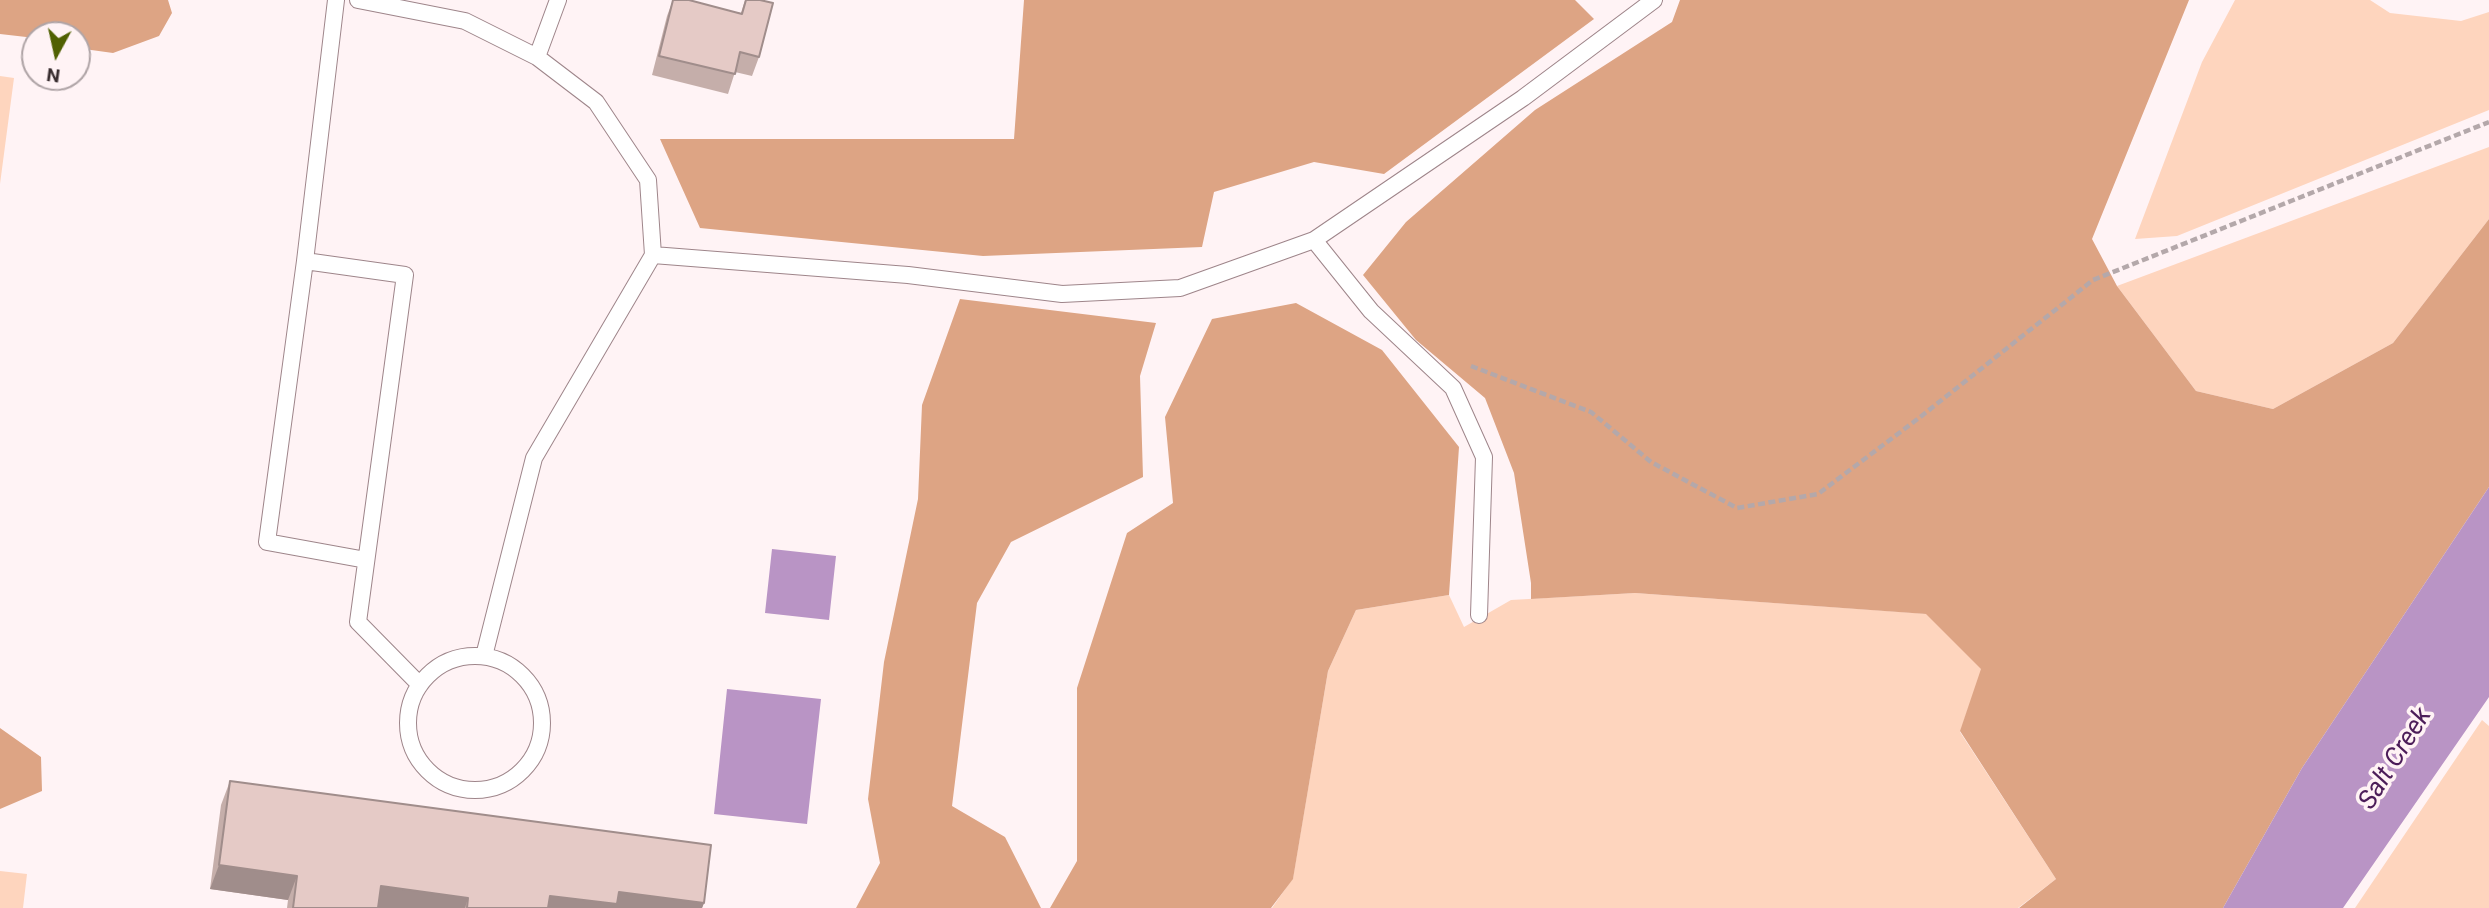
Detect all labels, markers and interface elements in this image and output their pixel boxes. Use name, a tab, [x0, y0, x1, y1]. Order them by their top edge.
north arrow	[21, 21, 91, 91]
text: N	[45, 63, 62, 88]
water label: Salt Creek	[2353, 703, 2439, 815]

